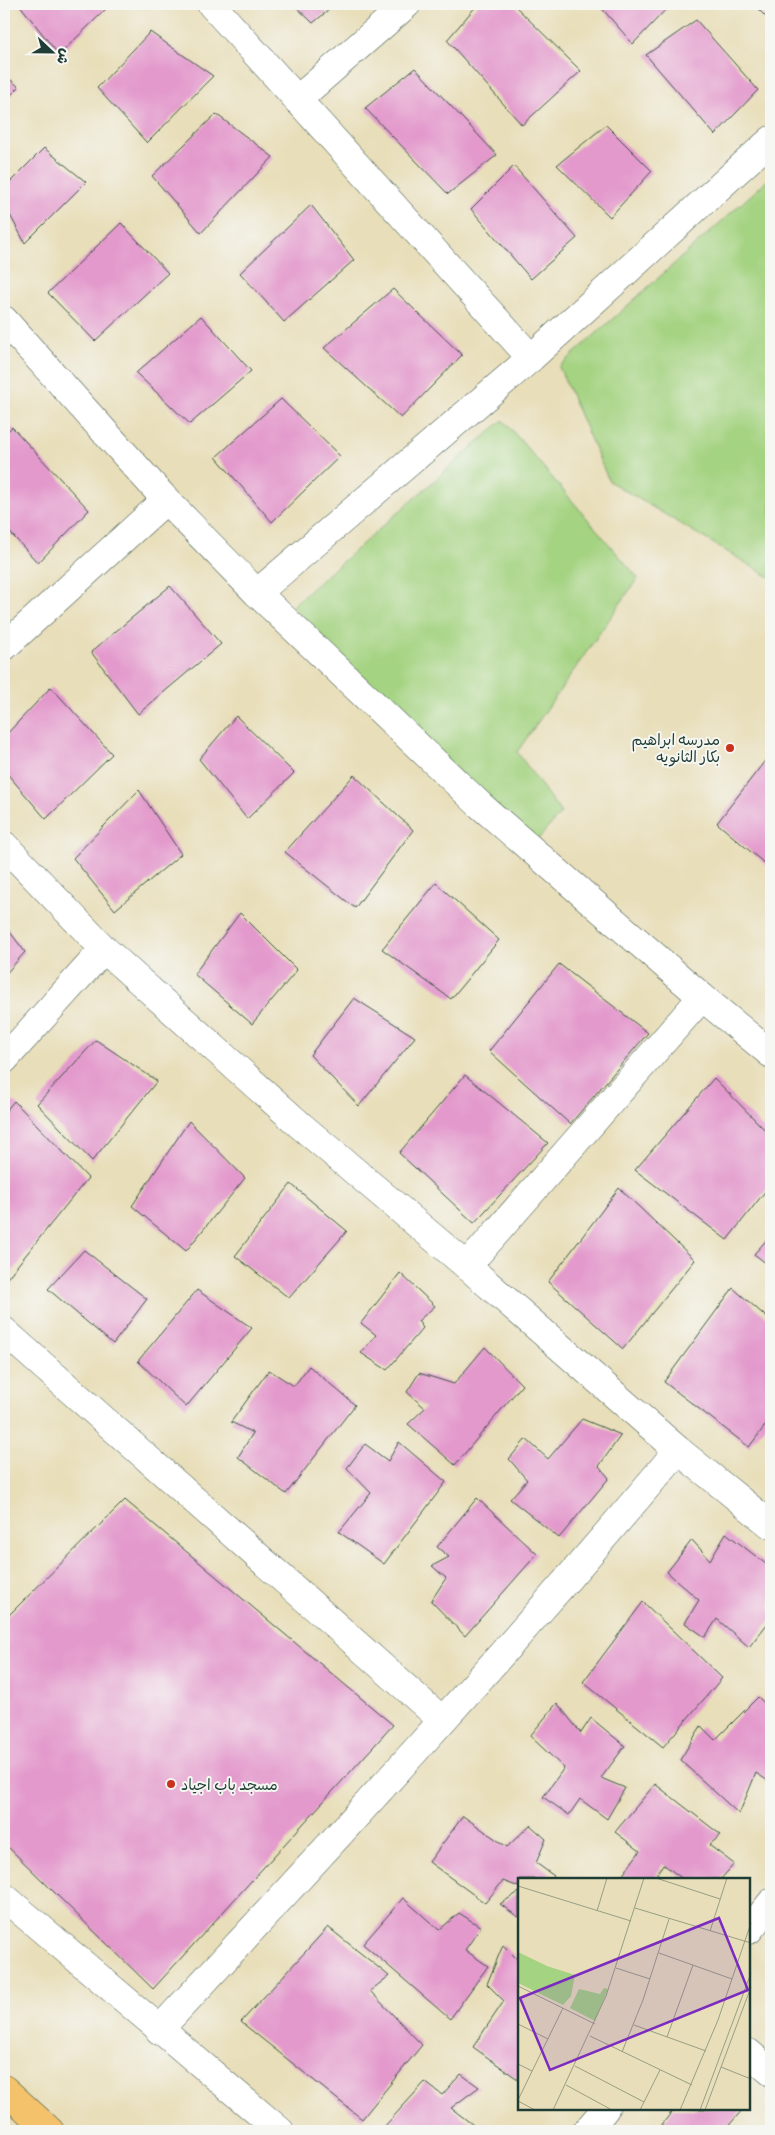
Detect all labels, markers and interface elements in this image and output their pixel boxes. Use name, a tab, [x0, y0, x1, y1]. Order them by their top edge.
north arrow	[28, 28, 78, 78]
text: ش	[53, 46, 76, 68]
place label: مدرسه ابراهيم بكار الثانويه	[632, 729, 720, 767]
marker: مدرسه ابراهيم بكار الثانويه	[724, 742, 736, 754]
place label: مسجد باب اجياد	[181, 1774, 278, 1795]
marker: مسجد باب اجياد	[165, 1778, 177, 1790]
inset map	[518, 1878, 750, 2110]

